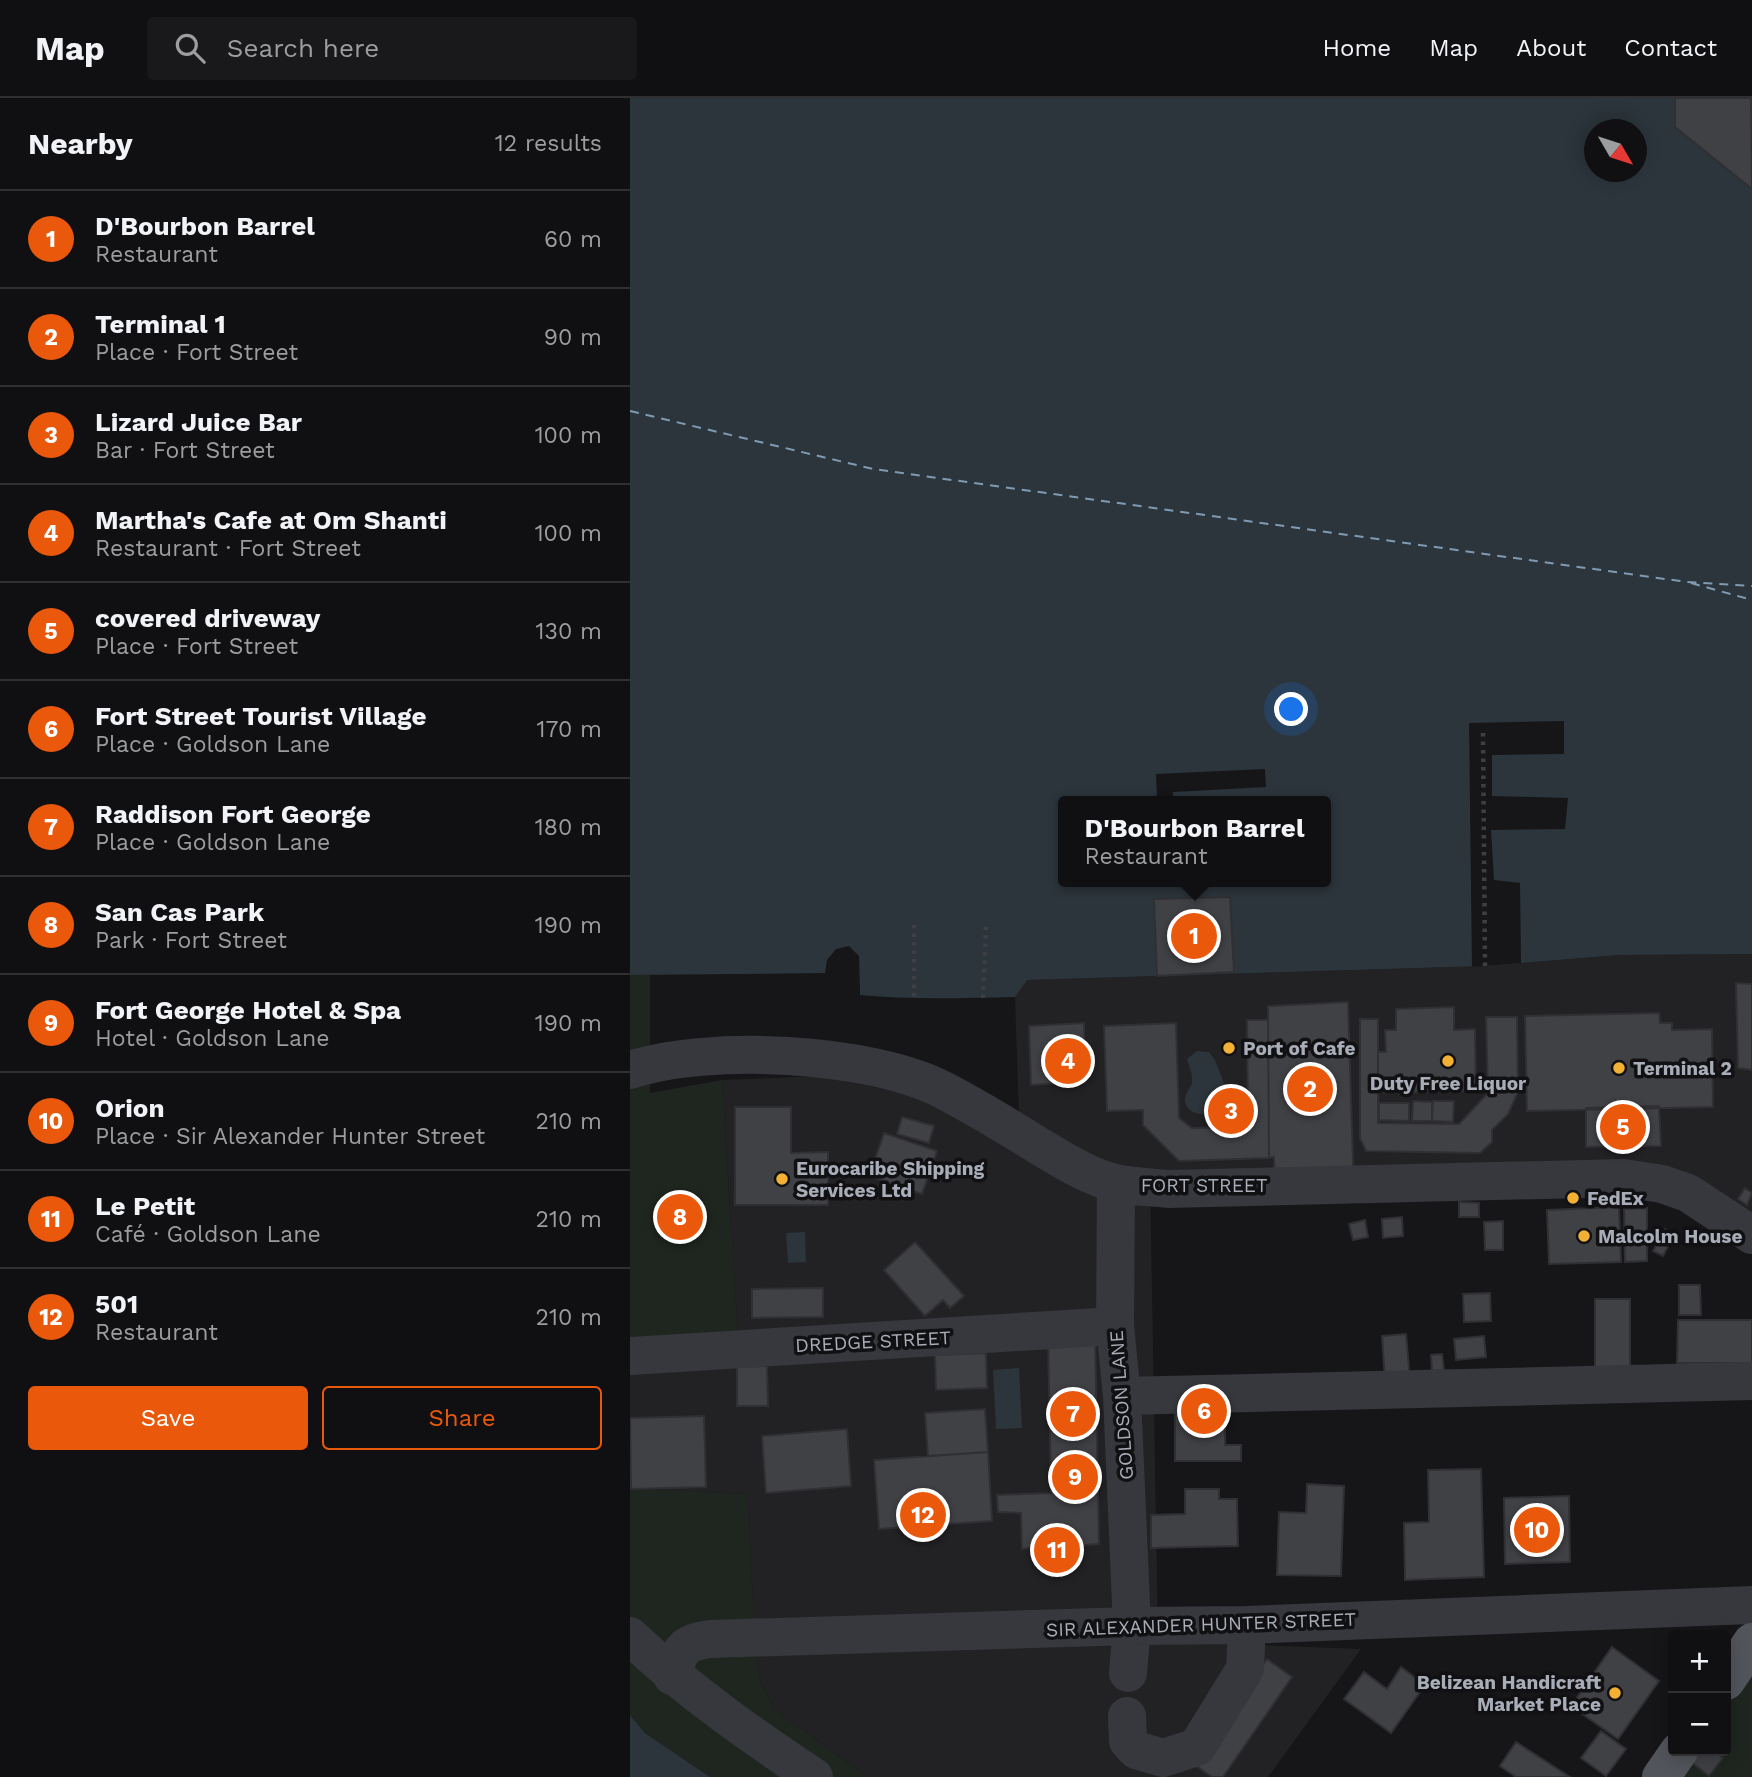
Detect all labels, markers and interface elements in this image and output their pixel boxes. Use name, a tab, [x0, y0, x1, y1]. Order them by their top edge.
search box	[147, 17, 637, 80]
text: Map	[35, 29, 105, 68]
icon: search	[171, 29, 209, 67]
text: Search here	[227, 33, 379, 63]
text: Home	[1323, 34, 1391, 62]
text: Map	[1429, 34, 1478, 62]
text: About	[1516, 34, 1586, 62]
text: Contact	[1624, 34, 1717, 62]
north arrow	[1584, 119, 1647, 182]
text: Nearby	[28, 126, 133, 161]
text: 12 results	[495, 130, 602, 157]
text: D'Bourbon Barrel	[95, 211, 315, 241]
text: 1	[46, 226, 56, 253]
text: 60 m	[544, 226, 602, 253]
text: Restaurant	[95, 241, 218, 268]
text: Terminal 1	[95, 309, 226, 339]
text: 2	[44, 324, 58, 351]
text: 90 m	[544, 324, 602, 351]
text: Place · Fort Street	[95, 339, 298, 366]
text: Lizard Juice Bar	[95, 407, 302, 437]
text: 3	[44, 422, 58, 449]
text: 100 m	[535, 422, 602, 449]
text: Bar · Fort Street	[95, 437, 275, 464]
text: Martha's Cafe at Om Shanti	[95, 505, 447, 535]
text: 4	[44, 520, 58, 547]
text: 100 m	[535, 520, 602, 547]
text: Restaurant · Fort Street	[95, 535, 361, 562]
text: covered driveway	[95, 603, 320, 633]
text: 5	[44, 618, 58, 645]
text: 130 m	[536, 618, 602, 645]
text: Place · Fort Street	[95, 633, 298, 660]
your location	[1274, 692, 1308, 726]
text: Fort Street Tourist Village	[95, 701, 427, 731]
text: 6	[44, 716, 58, 743]
text: 170 m	[537, 716, 602, 743]
text: Place · Goldson Lane	[95, 731, 330, 758]
popup	[1058, 796, 1331, 887]
text: Raddison Fort George	[95, 799, 371, 829]
text: D'Bourbon Barrel	[1085, 813, 1304, 843]
text: 7	[44, 814, 58, 841]
text: 180 m	[535, 814, 602, 841]
text: Place · Goldson Lane	[95, 829, 330, 856]
text: Restaurant	[1085, 843, 1208, 870]
text: San Cas Park	[95, 897, 264, 927]
pin: 1	[1171, 910, 1217, 962]
text: 8	[44, 912, 58, 939]
text: 190 m	[535, 912, 602, 939]
text: Park · Fort Street	[95, 927, 287, 954]
text: Fort George Hotel & Spa	[95, 995, 401, 1025]
text: 9	[44, 1010, 58, 1037]
text: 190 m	[535, 1010, 602, 1037]
text: Hotel · Goldson Lane	[95, 1025, 330, 1052]
pin: 4	[1045, 1035, 1091, 1087]
place label: Port of Cafe	[1243, 1037, 1355, 1060]
marker: Port of Cafe	[1221, 1040, 1237, 1056]
marker: Duty Free Liquor	[1440, 1053, 1456, 1069]
place label: Terminal 2	[1633, 1057, 1732, 1080]
marker: Terminal 2	[1611, 1060, 1627, 1076]
pin: 2	[1287, 1063, 1333, 1115]
place label: Duty Free Liquor	[1370, 1072, 1527, 1095]
pin: 3	[1208, 1085, 1254, 1137]
text: Orion	[95, 1093, 165, 1123]
pin: 5	[1600, 1101, 1646, 1153]
text: 10	[39, 1108, 63, 1135]
text: 210 m	[536, 1108, 602, 1135]
text: Place · Sir Alexander Hunter Street	[95, 1123, 485, 1150]
place label: Eurocaribe Shipping Services Ltd	[796, 1157, 985, 1202]
marker: Eurocaribe Shipping Services Ltd	[774, 1171, 790, 1187]
street label: FORT STREET	[1141, 1174, 1267, 1197]
place label: FedEx	[1587, 1187, 1645, 1210]
marker: FedEx	[1565, 1190, 1581, 1206]
text: Le Petit	[95, 1191, 195, 1221]
pin: 8	[657, 1191, 703, 1243]
text: 11	[41, 1206, 61, 1233]
text: 210 m	[536, 1206, 602, 1233]
text: Café · Goldson Lane	[95, 1221, 321, 1248]
place label: Malcolm House	[1598, 1225, 1742, 1248]
marker: Malcolm House	[1576, 1228, 1592, 1244]
text: 501	[95, 1289, 138, 1319]
text: 12	[39, 1304, 63, 1331]
text: 210 m	[536, 1304, 602, 1331]
text: Restaurant	[95, 1319, 218, 1346]
street label: DREDGE STREET	[795, 1326, 951, 1357]
street label: GOLDSON LANE	[1105, 1329, 1138, 1480]
pin: 6	[1181, 1385, 1227, 1437]
button: Save	[28, 1386, 308, 1450]
button: Share	[322, 1386, 602, 1450]
pin: 7	[1050, 1388, 1096, 1440]
pin: 9	[1052, 1451, 1098, 1503]
pin: 12	[900, 1489, 946, 1541]
pin: 10	[1514, 1504, 1560, 1556]
pin: 11	[1034, 1524, 1080, 1576]
street label: SIR ALEXANDER HUNTER STREET	[1046, 1608, 1356, 1641]
map controls	[1668, 1630, 1731, 1756]
button: +	[1668, 1630, 1731, 1693]
place label: Belizean Handicraft Market Place	[1417, 1671, 1602, 1716]
marker: Belizean Handicraft Market Place	[1607, 1685, 1623, 1701]
button: −	[1668, 1693, 1731, 1756]

